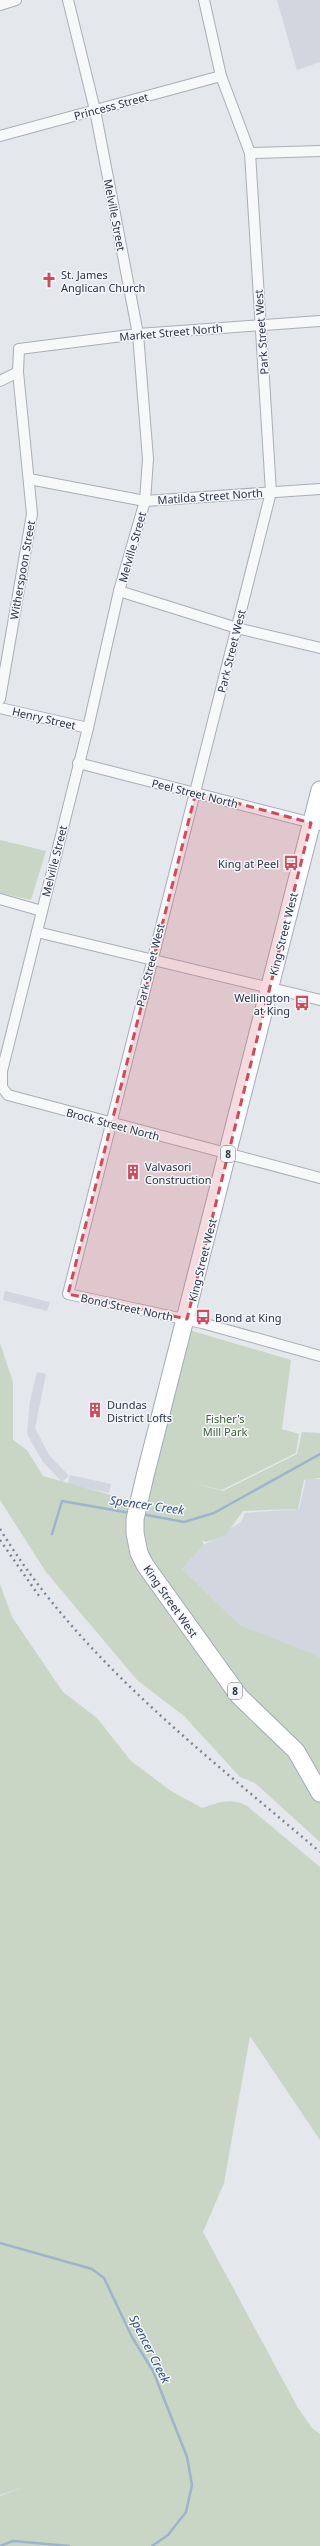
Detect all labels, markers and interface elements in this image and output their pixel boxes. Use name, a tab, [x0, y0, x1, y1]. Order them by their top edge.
street label: Princess Street	[72, 89, 150, 123]
street label: Melville Street	[101, 178, 129, 252]
place label: St. James Anglican Church	[61, 267, 145, 295]
church icon: St. James Anglican Church	[40, 271, 58, 289]
street label: Park Street West	[251, 289, 271, 375]
street label: Market Street North	[119, 320, 223, 344]
street label: Matilda Street North	[157, 485, 263, 507]
street label: Melville Street	[115, 510, 149, 584]
street label: Witherspoon Street	[6, 519, 38, 621]
street label: Park Street West	[213, 608, 249, 694]
street label: Henry Street	[11, 703, 77, 733]
street label: Peel Street North	[150, 775, 240, 811]
street label: Melville Street	[38, 824, 70, 898]
bus stop icon: King at Peel	[282, 854, 300, 872]
place label: King at Peel	[218, 856, 279, 871]
street label: King Street West	[265, 891, 301, 977]
street label: Park Street West	[132, 922, 168, 1008]
place label: Wellington at King	[234, 990, 290, 1018]
bus stop icon: Wellington at King	[293, 994, 311, 1012]
street label: Brock Street North	[65, 1104, 161, 1144]
road number: 8	[221, 1146, 235, 1162]
place label: Valvasori Construction	[145, 1159, 212, 1187]
building icon: Valvasori Construction	[124, 1163, 142, 1181]
street label: King Street West	[184, 1217, 220, 1303]
street label: Bond Street North	[79, 1290, 175, 1324]
bus stop icon: Bond at King	[194, 1308, 212, 1326]
place label: Bond at King	[215, 1310, 281, 1325]
place label: Dundas District Lofts	[107, 1397, 172, 1425]
building icon: Dundas District Lofts	[86, 1401, 104, 1419]
park label: Fisher's Mill Park	[203, 1411, 247, 1439]
water label: Spencer Creek	[109, 1491, 186, 1519]
street label: King Street West	[140, 1562, 202, 1640]
road number: 8	[228, 1683, 242, 1699]
water label: Spencer Creek	[125, 2312, 175, 2387]

